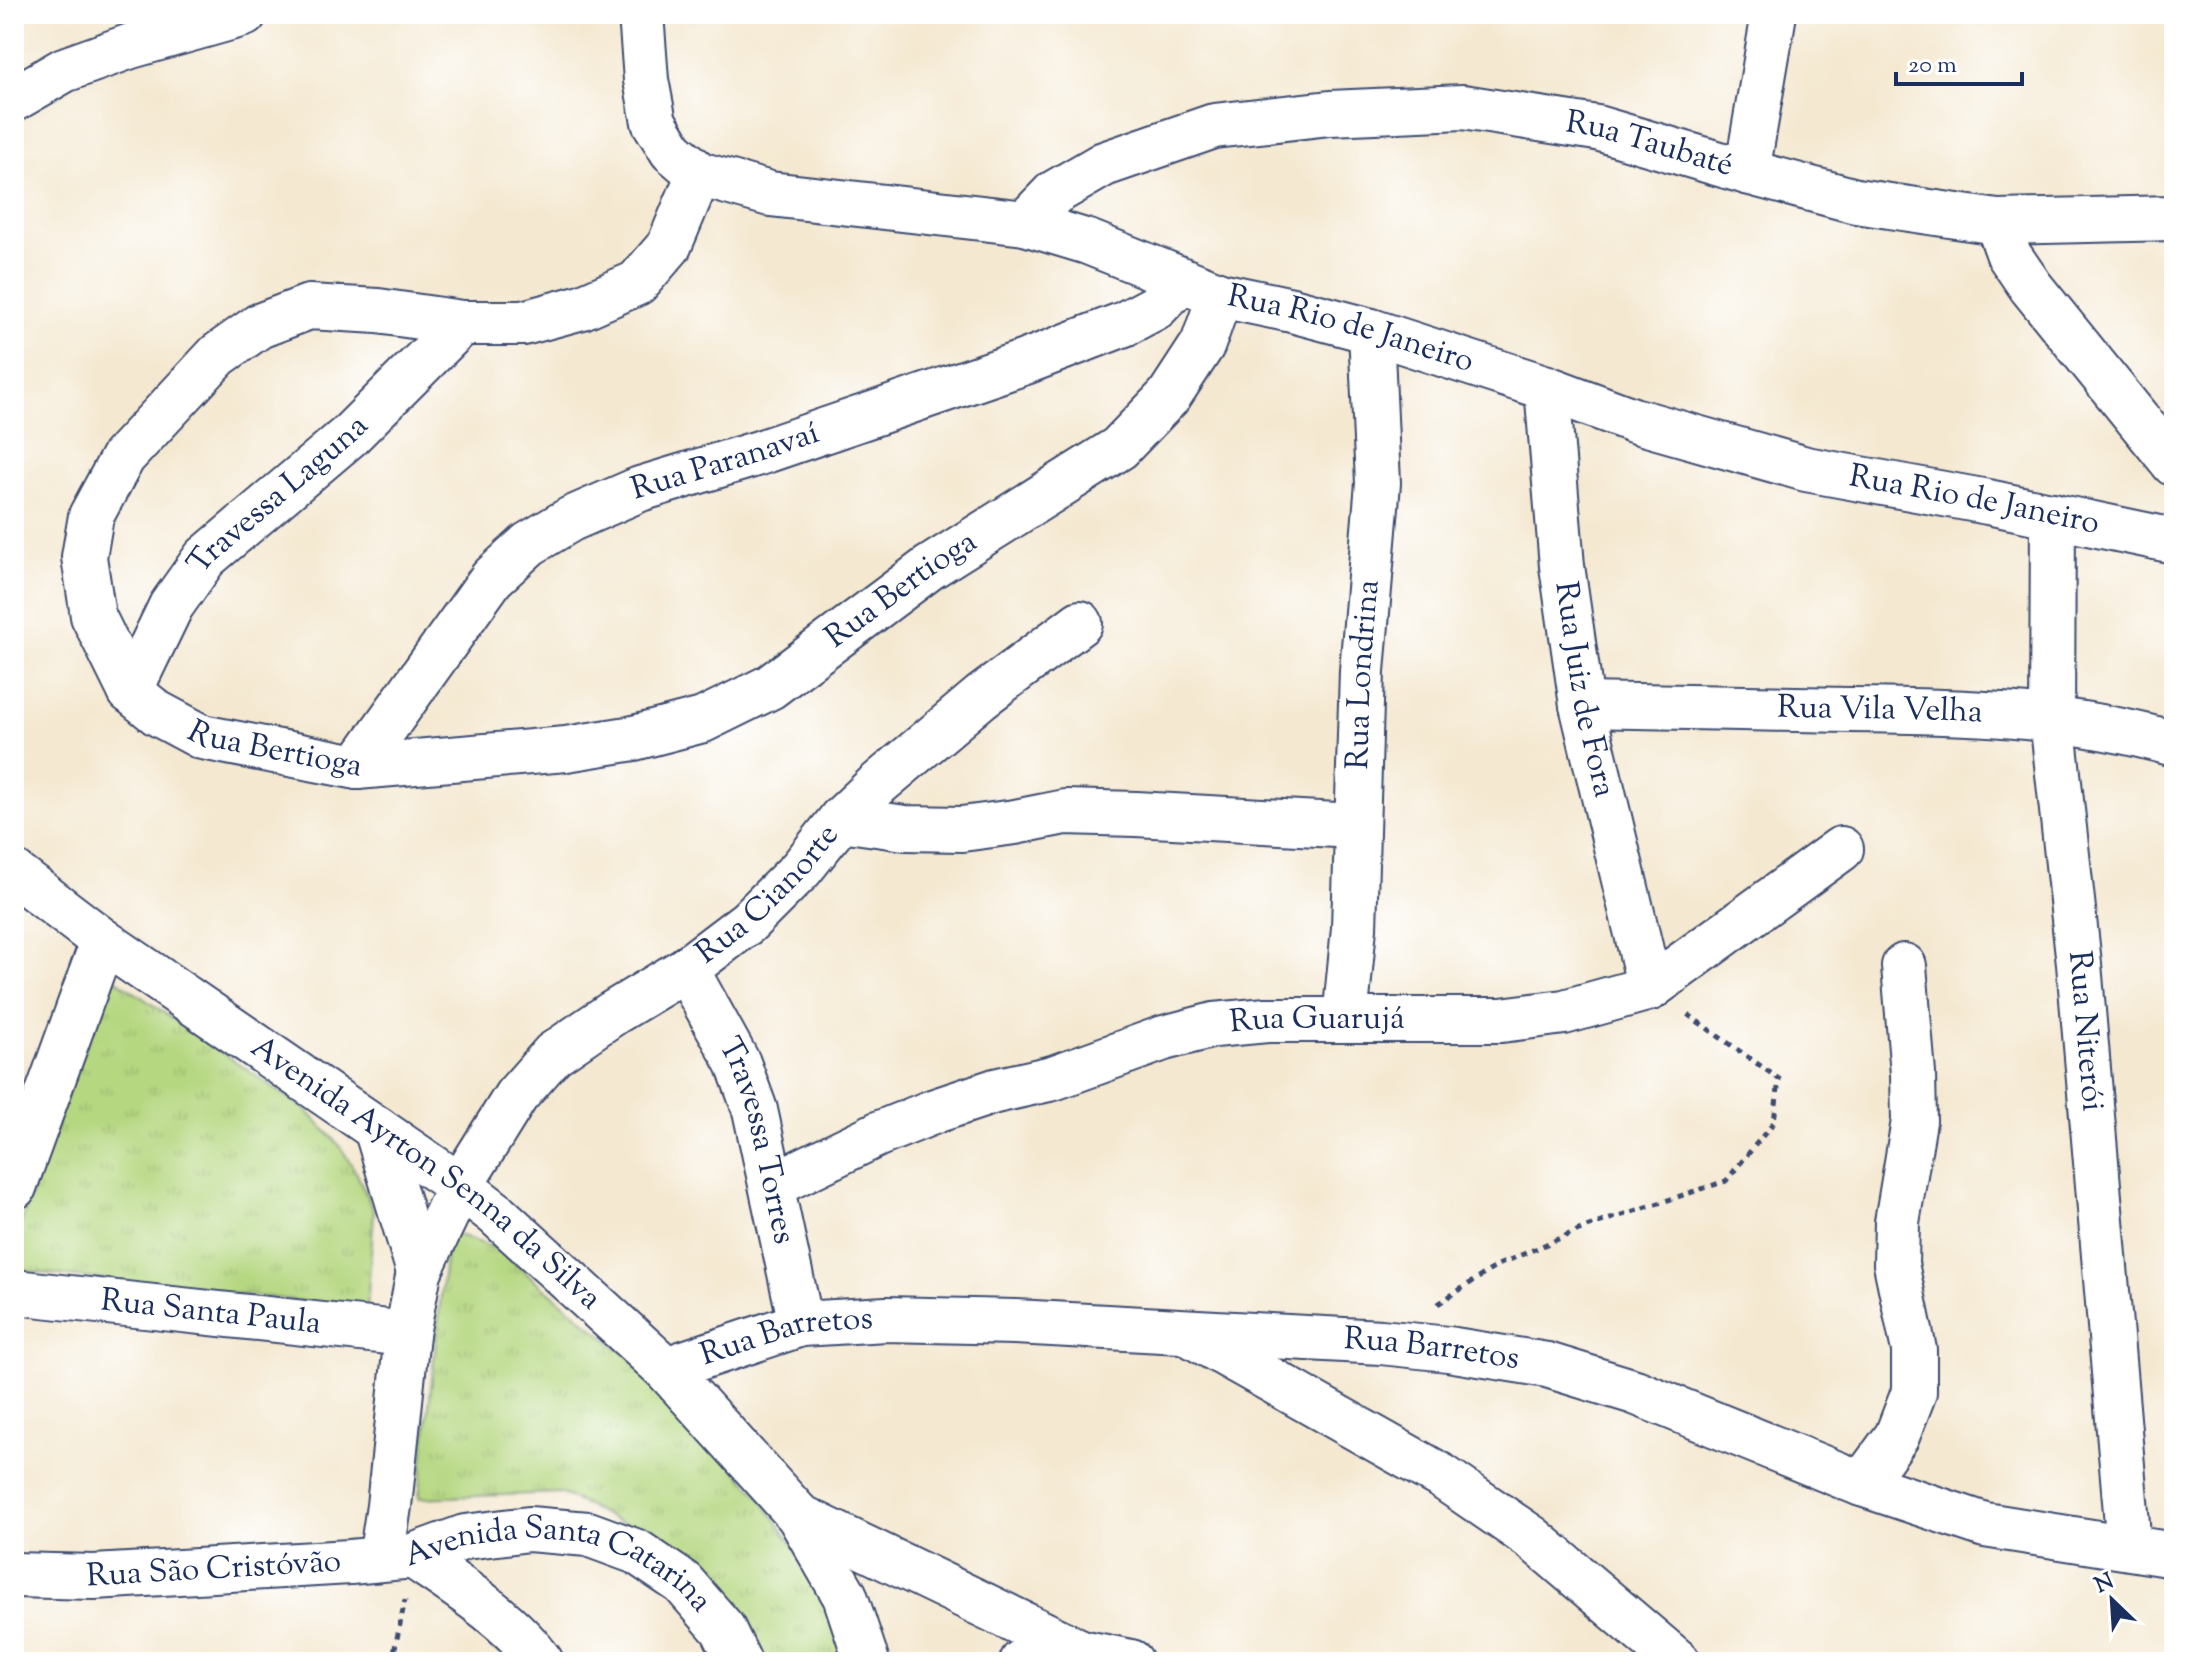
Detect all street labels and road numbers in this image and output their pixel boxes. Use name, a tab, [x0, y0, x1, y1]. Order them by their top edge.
street label: Rua Taubaté	[1562, 100, 1738, 190]
street label: Rua Rio de Janeiro	[1223, 274, 1480, 386]
street label: Travessa Laguna	[177, 405, 380, 584]
street label: Rua Paranavaí	[626, 411, 825, 513]
street label: Rua Rio de Janeiro	[1845, 454, 2103, 548]
street label: Rua Bertioga	[816, 520, 987, 660]
street label: Rua Londrina	[1336, 578, 1393, 770]
street label: Rua Juiz de Fora	[1542, 578, 1626, 802]
street label: Rua Vila Velha	[1777, 686, 1984, 737]
street label: Rua Bertioga	[178, 710, 366, 791]
street label: Rua Cianorte	[687, 815, 851, 976]
street label: Rua Niterói	[2055, 949, 2115, 1113]
street label: Rua Guarujá	[1228, 997, 1405, 1046]
street label: Avenida Ayrton Senna da Silva	[241, 1025, 611, 1322]
street label: Travessa Torres	[706, 1030, 806, 1248]
street label: Rua Santa Paula	[98, 1278, 324, 1348]
street label: Rua Barretos	[695, 1297, 874, 1379]
street label: Rua Barretos	[1343, 1317, 1523, 1383]
street label: Avenida Santa Catarina	[398, 1506, 722, 1623]
street label: Rua São Cristóvão	[85, 1540, 342, 1600]

